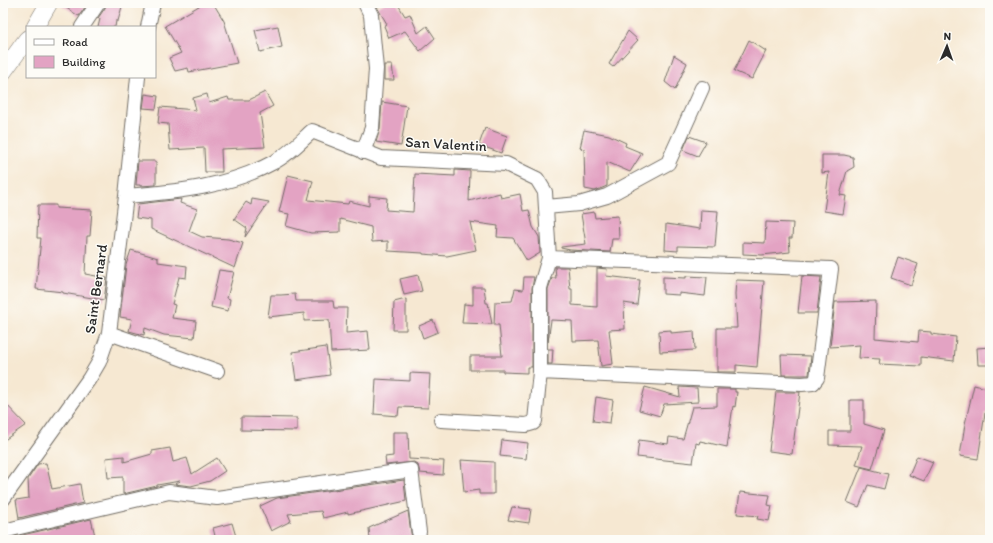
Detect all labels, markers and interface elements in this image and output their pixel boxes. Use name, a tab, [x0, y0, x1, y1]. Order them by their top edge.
legend	[26, 26, 156, 78]
north arrow	[927, 26, 967, 66]
text: N	[943, 30, 951, 43]
text: Road	[62, 35, 88, 49]
text: Building	[62, 55, 106, 69]
street label: San Valentin	[405, 133, 487, 155]
street label: Saint Bernard	[81, 243, 111, 335]

